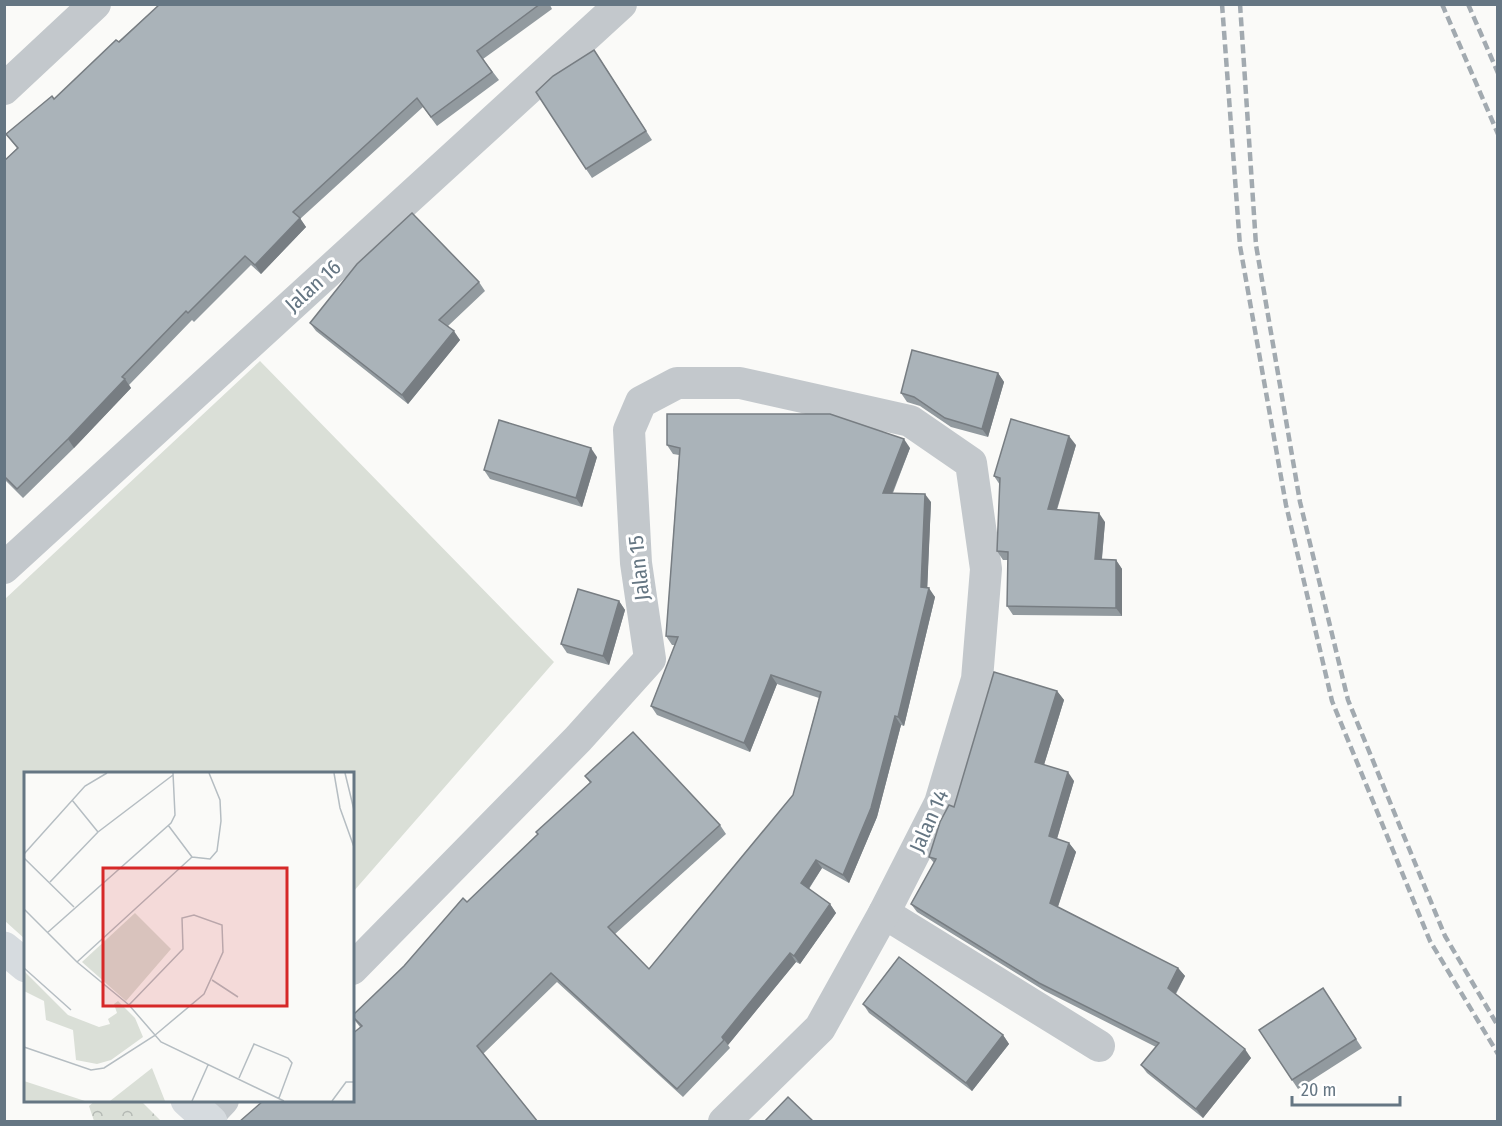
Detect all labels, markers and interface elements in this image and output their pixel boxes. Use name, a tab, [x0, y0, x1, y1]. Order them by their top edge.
street label: Jalan 16	[280, 254, 346, 318]
street label: Jalan 15	[623, 534, 655, 602]
inset map	[24, 772, 354, 1102]
street label: Jalan 14	[904, 786, 954, 856]
scale bar	[1292, 1069, 1400, 1107]
text: 20 m	[1301, 1079, 1336, 1101]

